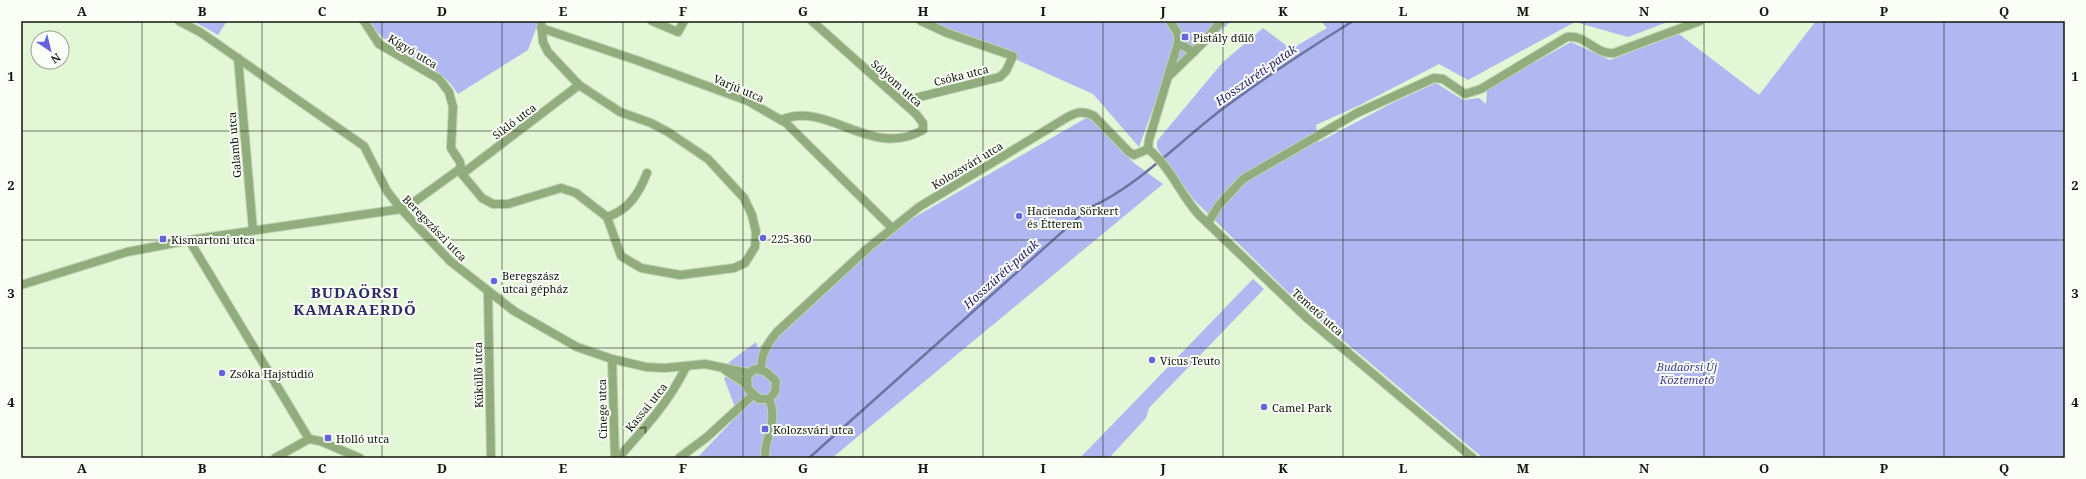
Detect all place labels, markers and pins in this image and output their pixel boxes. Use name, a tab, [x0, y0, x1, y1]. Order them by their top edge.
place label: Pistály dűlő	[1193, 30, 1254, 45]
marker: Pistály dűlő	[1180, 32, 1190, 42]
place label: Hacienda Sörkert és Étterem	[1027, 203, 1118, 231]
marker: Hacienda Sörkert és Étterem	[1014, 211, 1024, 221]
place label: 225-360	[771, 231, 811, 246]
place label: Kismartoni utca	[171, 232, 255, 247]
marker: 225-360	[758, 233, 768, 243]
marker: Kismartoni utca	[158, 234, 168, 244]
place label: Beregszász utcai gépház	[502, 268, 568, 296]
marker: Beregszász utcai gépház	[489, 276, 499, 286]
place label: Vicus Teuto	[1160, 353, 1220, 368]
marker: Vicus Teuto	[1147, 355, 1157, 365]
place label: Zsóka Hajstúdió	[230, 366, 314, 381]
marker: Zsóka Hajstúdió	[217, 368, 227, 378]
place label: Camel Park	[1272, 400, 1333, 415]
marker: Camel Park	[1259, 402, 1269, 412]
place label: Kolozsvári utca	[773, 422, 854, 437]
marker: Kolozsvári utca	[760, 424, 770, 434]
place label: Holló utca	[336, 431, 390, 446]
marker: Holló utca	[323, 433, 333, 443]

